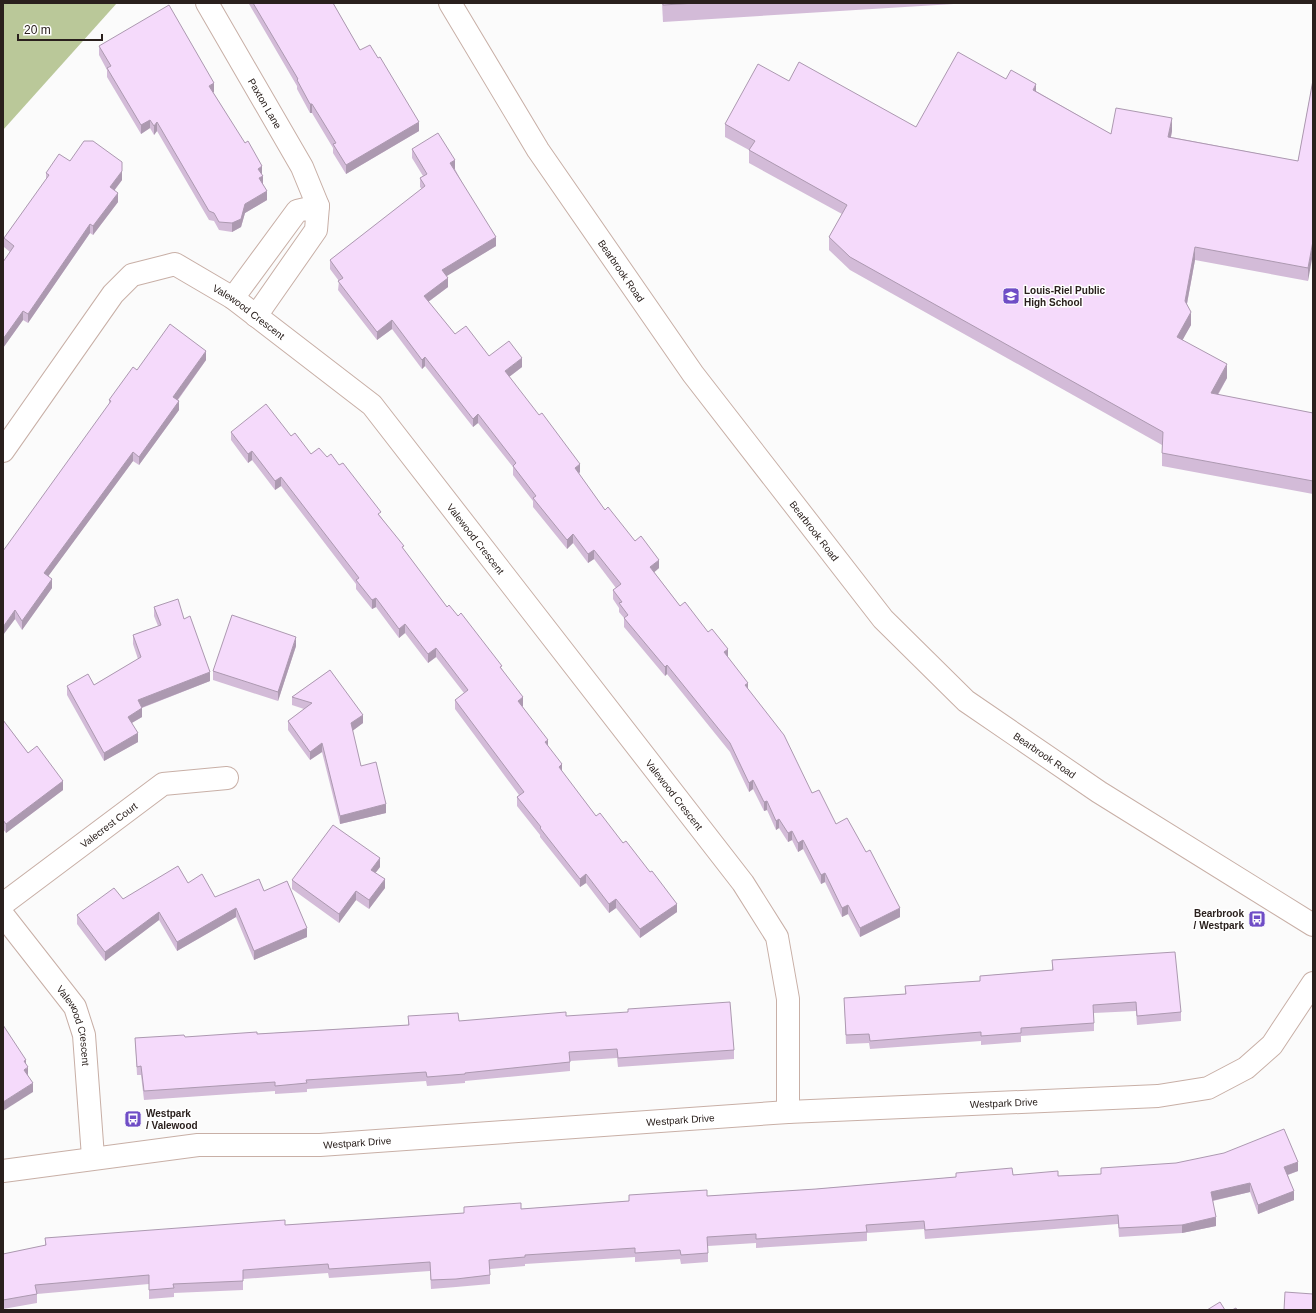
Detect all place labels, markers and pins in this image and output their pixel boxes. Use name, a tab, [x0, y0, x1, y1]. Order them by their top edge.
place label: Louis-Riel Public High School	[1024, 285, 1106, 308]
school or university icon: Louis-Riel Public High School	[1001, 286, 1021, 306]
place label: Bearbrook / Westpark	[1194, 908, 1244, 931]
bus stop icon: Bearbrook / Westpark	[1247, 909, 1267, 929]
place label: Westpark / Valewood	[146, 1108, 198, 1131]
bus stop icon: Westpark / Valewood	[123, 1109, 143, 1129]

